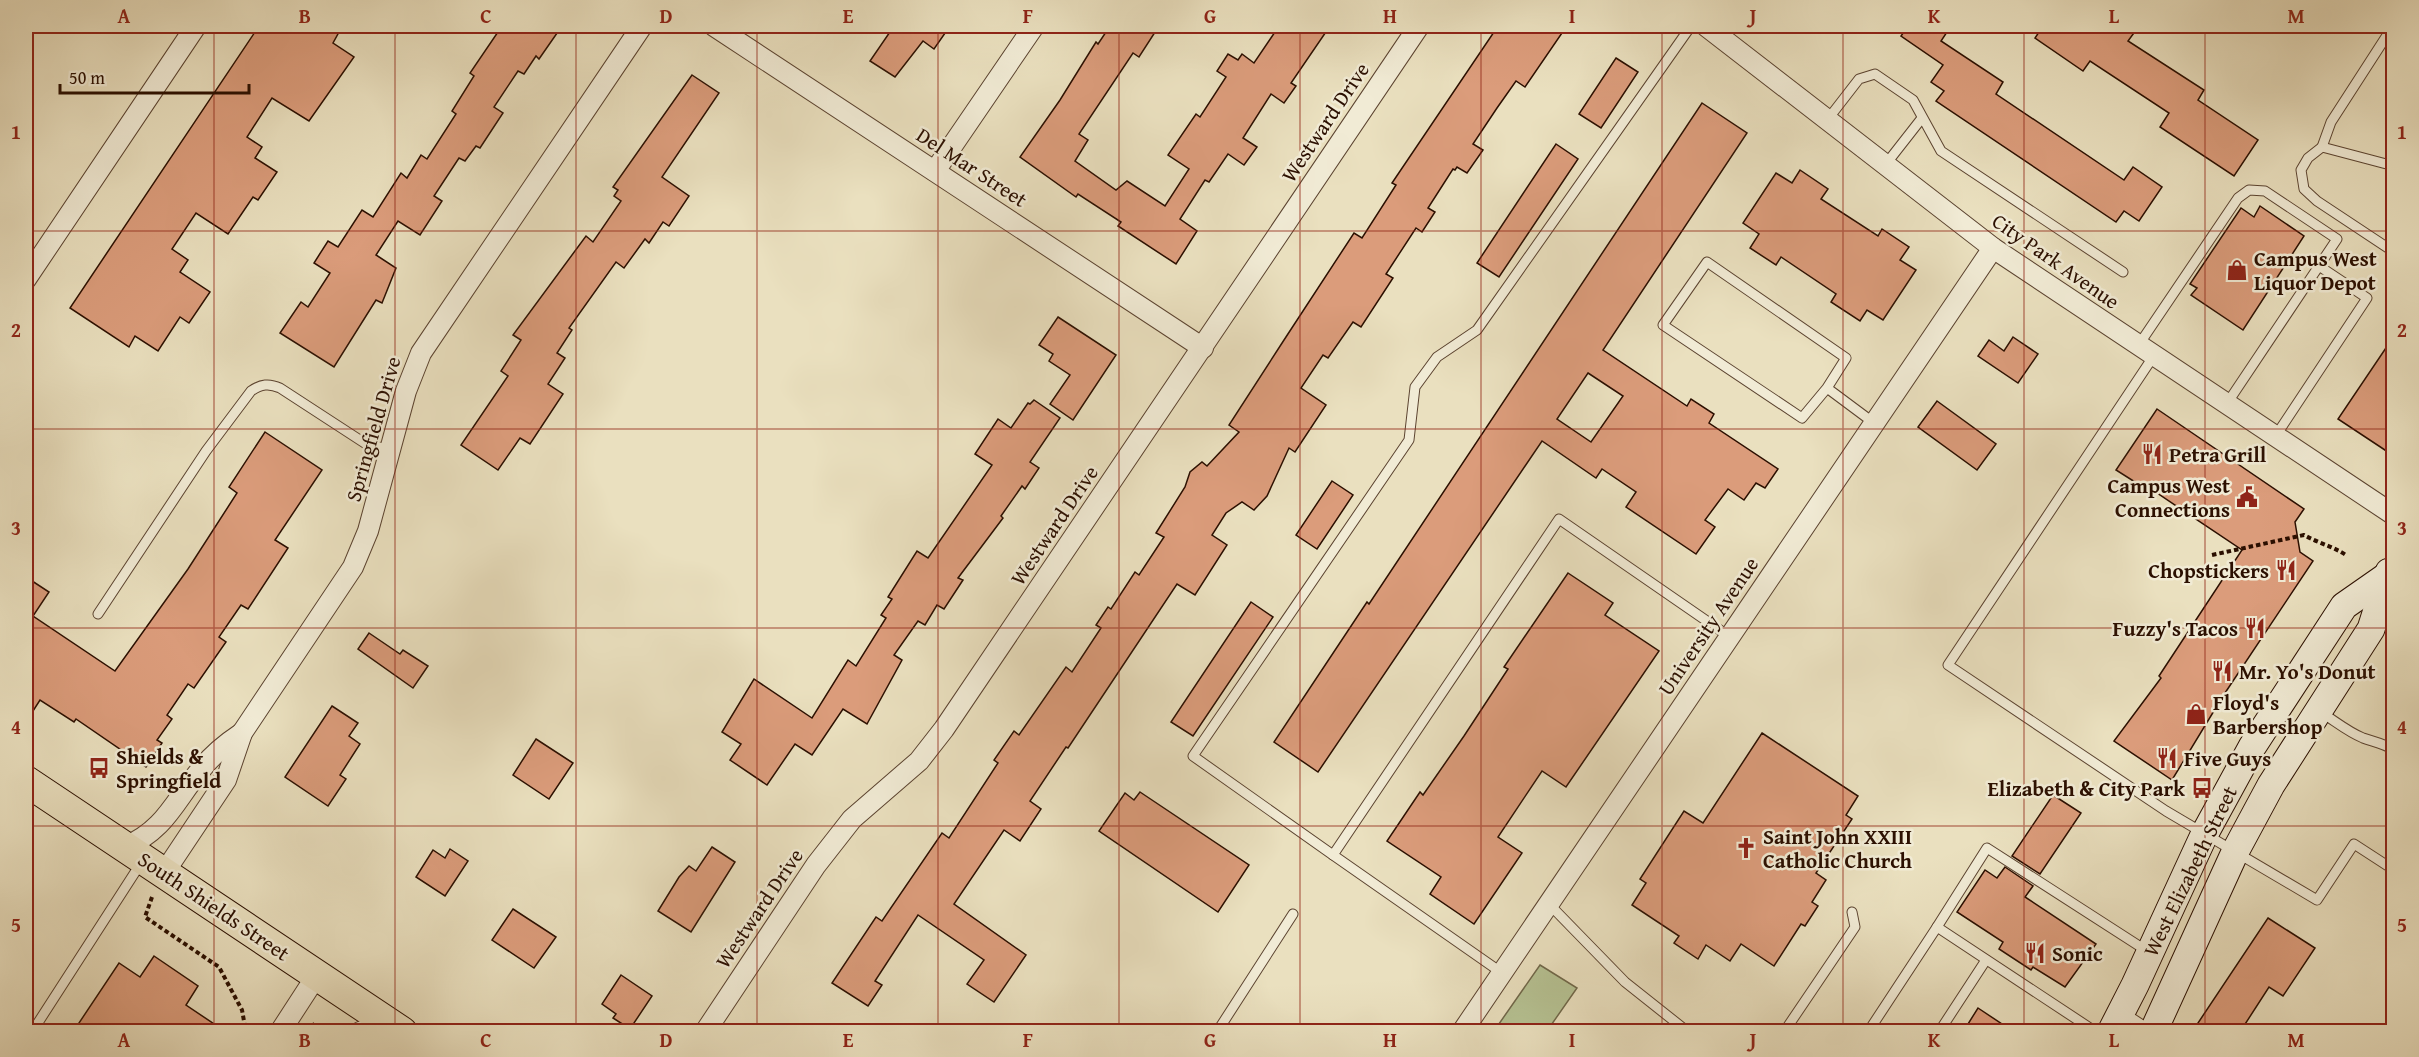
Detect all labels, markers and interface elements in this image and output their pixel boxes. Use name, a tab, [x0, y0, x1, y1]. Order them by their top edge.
text: A	[118, 1, 131, 30]
text: B	[299, 1, 311, 30]
text: C	[480, 1, 492, 30]
text: D	[659, 1, 673, 30]
text: E	[843, 1, 854, 30]
text: F	[1023, 1, 1033, 30]
text: G	[1204, 1, 1216, 30]
text: H	[1383, 1, 1397, 30]
text: I	[1569, 1, 1575, 30]
text: J	[1747, 1, 1757, 30]
text: K	[1928, 1, 1941, 30]
text: L	[2109, 1, 2120, 30]
text: M	[2287, 1, 2305, 30]
street label: Westward Drive	[1273, 56, 1377, 188]
scale bar	[60, 57, 249, 95]
text: 50 m	[69, 64, 105, 91]
text: 1	[11, 117, 21, 146]
text: 1	[2397, 117, 2407, 146]
street label: Del Mar Street	[910, 120, 1034, 215]
street label: City Park Avenue	[1986, 205, 2126, 317]
place label: Campus West Liquor Depot	[2254, 243, 2377, 298]
shop icon: Campus West Liquor Depot	[2225, 258, 2249, 282]
text: 2	[11, 315, 21, 344]
text: 2	[2397, 315, 2407, 344]
street label: Springfield Drive	[337, 353, 409, 505]
place label: Petra Grill	[2169, 439, 2267, 470]
restaurant icon: Petra Grill	[2140, 442, 2164, 466]
street label: Westward Drive	[1002, 459, 1106, 591]
place label: Campus West Connections	[2107, 470, 2230, 525]
public building icon: Campus West Connections	[2235, 485, 2259, 509]
text: 3	[11, 513, 21, 542]
text: 3	[2397, 513, 2407, 542]
street label: University Avenue	[1650, 550, 1766, 702]
place label: Chopstickers	[2148, 555, 2269, 586]
restaurant icon: Chopstickers	[2274, 558, 2298, 582]
place label: Fuzzy's Tacos	[2113, 613, 2238, 644]
restaurant icon: Fuzzy's Tacos	[2243, 616, 2267, 640]
place label: Mr. Yo's Donut	[2239, 656, 2375, 687]
restaurant icon: Mr. Yo's Donut	[2210, 659, 2234, 683]
place label: Floyd's Barbershop	[2213, 687, 2322, 742]
shop icon: Floyd's Barbershop	[2184, 702, 2208, 726]
text: 4	[11, 712, 21, 741]
text: 4	[2397, 712, 2407, 741]
place label: Shields & Springfield	[116, 741, 221, 796]
place label: Five Guys	[2184, 743, 2271, 774]
restaurant icon: Five Guys	[2155, 746, 2179, 770]
bus stop icon: Shields & Springfield	[87, 756, 111, 780]
place label: Elizabeth & City Park	[1988, 773, 2186, 804]
bus stop icon: Elizabeth & City Park	[2190, 776, 2214, 800]
street label: West Elizabeth Street	[2135, 780, 2245, 962]
place label: Saint John XXIII Catholic Church	[1763, 821, 1913, 876]
church icon: Saint John XXIII Catholic Church	[1734, 836, 1758, 860]
street label: Westward Drive	[707, 842, 811, 974]
street label: South Shields Street	[132, 844, 297, 969]
text: 5	[11, 910, 21, 939]
text: 5	[2397, 910, 2407, 939]
place label: Sonic	[2052, 938, 2103, 969]
restaurant icon: Sonic	[2023, 941, 2047, 965]
text: A	[118, 1025, 131, 1054]
text: B	[299, 1025, 311, 1054]
text: C	[480, 1025, 492, 1054]
text: D	[659, 1025, 673, 1054]
text: E	[843, 1025, 854, 1054]
text: F	[1023, 1025, 1033, 1054]
text: G	[1204, 1025, 1216, 1054]
text: H	[1383, 1025, 1397, 1054]
text: I	[1569, 1025, 1575, 1054]
text: J	[1747, 1025, 1757, 1054]
text: K	[1928, 1025, 1941, 1054]
text: L	[2109, 1025, 2120, 1054]
text: M	[2287, 1025, 2305, 1054]

